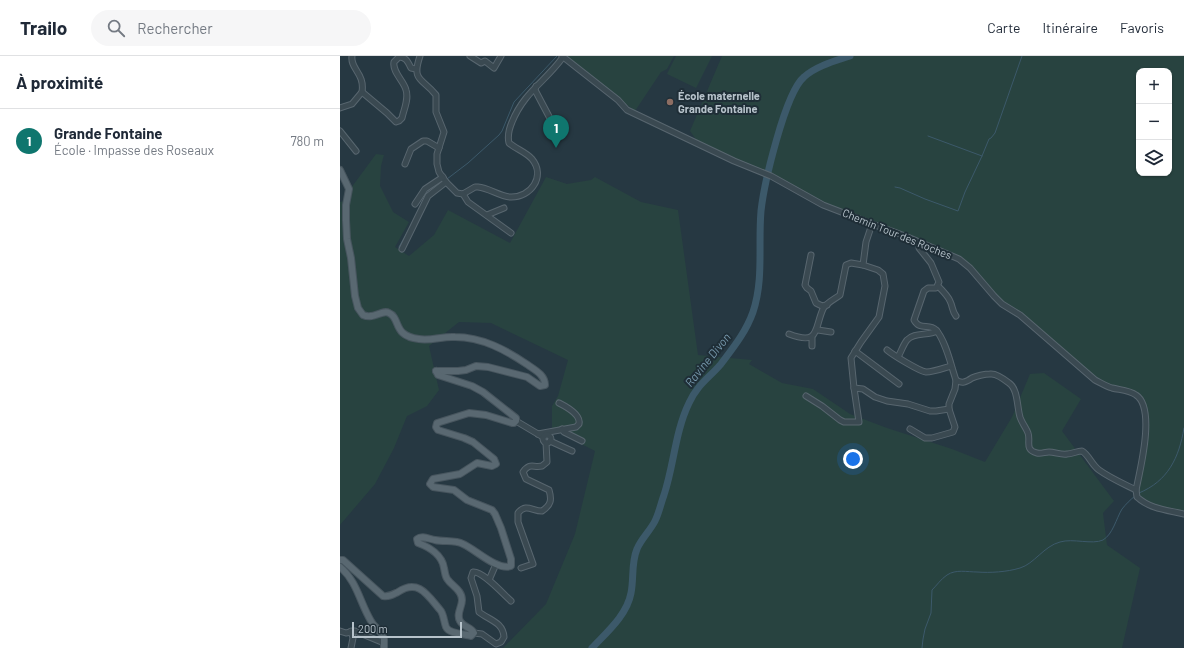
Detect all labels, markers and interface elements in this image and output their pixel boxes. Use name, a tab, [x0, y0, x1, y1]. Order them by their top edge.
search box	[91, 10, 371, 46]
text: Trailo	[20, 16, 67, 39]
icon: search	[105, 17, 127, 39]
text: Rechercher	[137, 19, 213, 37]
text: Carte	[987, 19, 1020, 36]
text: Itinéraire	[1042, 19, 1098, 36]
text: Favoris	[1120, 19, 1164, 36]
map controls	[1136, 68, 1172, 176]
button: +	[1136, 68, 1172, 104]
text: À proximité	[16, 72, 103, 92]
place label: École maternelle Grande Fontaine	[678, 89, 760, 115]
marker: École maternelle Grande Fontaine	[665, 97, 675, 107]
button: −	[1136, 104, 1172, 140]
pin: 1	[543, 115, 569, 148]
text: Grande Fontaine	[54, 124, 162, 142]
text: 1	[27, 133, 31, 149]
text: 780 m	[290, 133, 324, 149]
button: layers	[1136, 140, 1172, 176]
text: École · Impasse des Roseaux	[54, 142, 214, 158]
street label: Chemin Tour des Roches	[841, 206, 954, 261]
water label: Ravine Divon	[681, 330, 733, 389]
your location	[843, 449, 863, 469]
scale bar	[352, 620, 462, 639]
text: 200 m	[358, 622, 388, 635]

